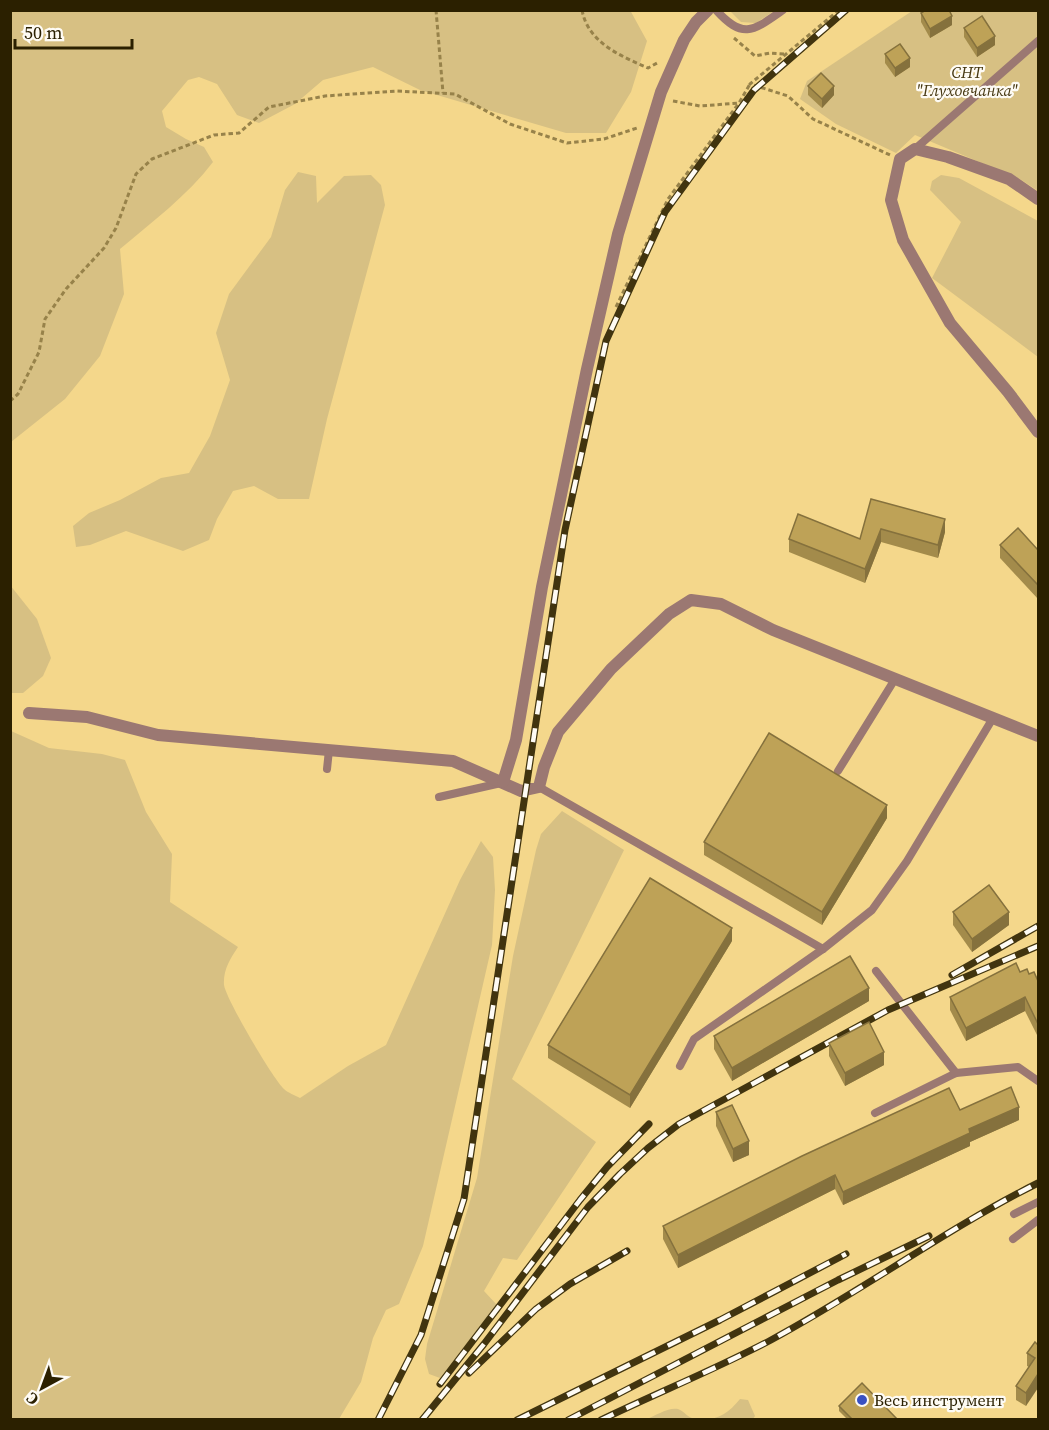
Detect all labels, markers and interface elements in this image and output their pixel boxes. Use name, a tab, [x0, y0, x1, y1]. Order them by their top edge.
scale bar	[15, 12, 132, 50]
text: 50 m	[24, 20, 62, 45]
park label: СНТ "Глуховчанка"	[916, 61, 1018, 101]
north arrow	[12, 1358, 72, 1418]
text: С	[21, 1388, 43, 1411]
place label: Весь инструмент	[874, 1389, 1005, 1411]
marker: Весь инструмент	[855, 1393, 869, 1407]

